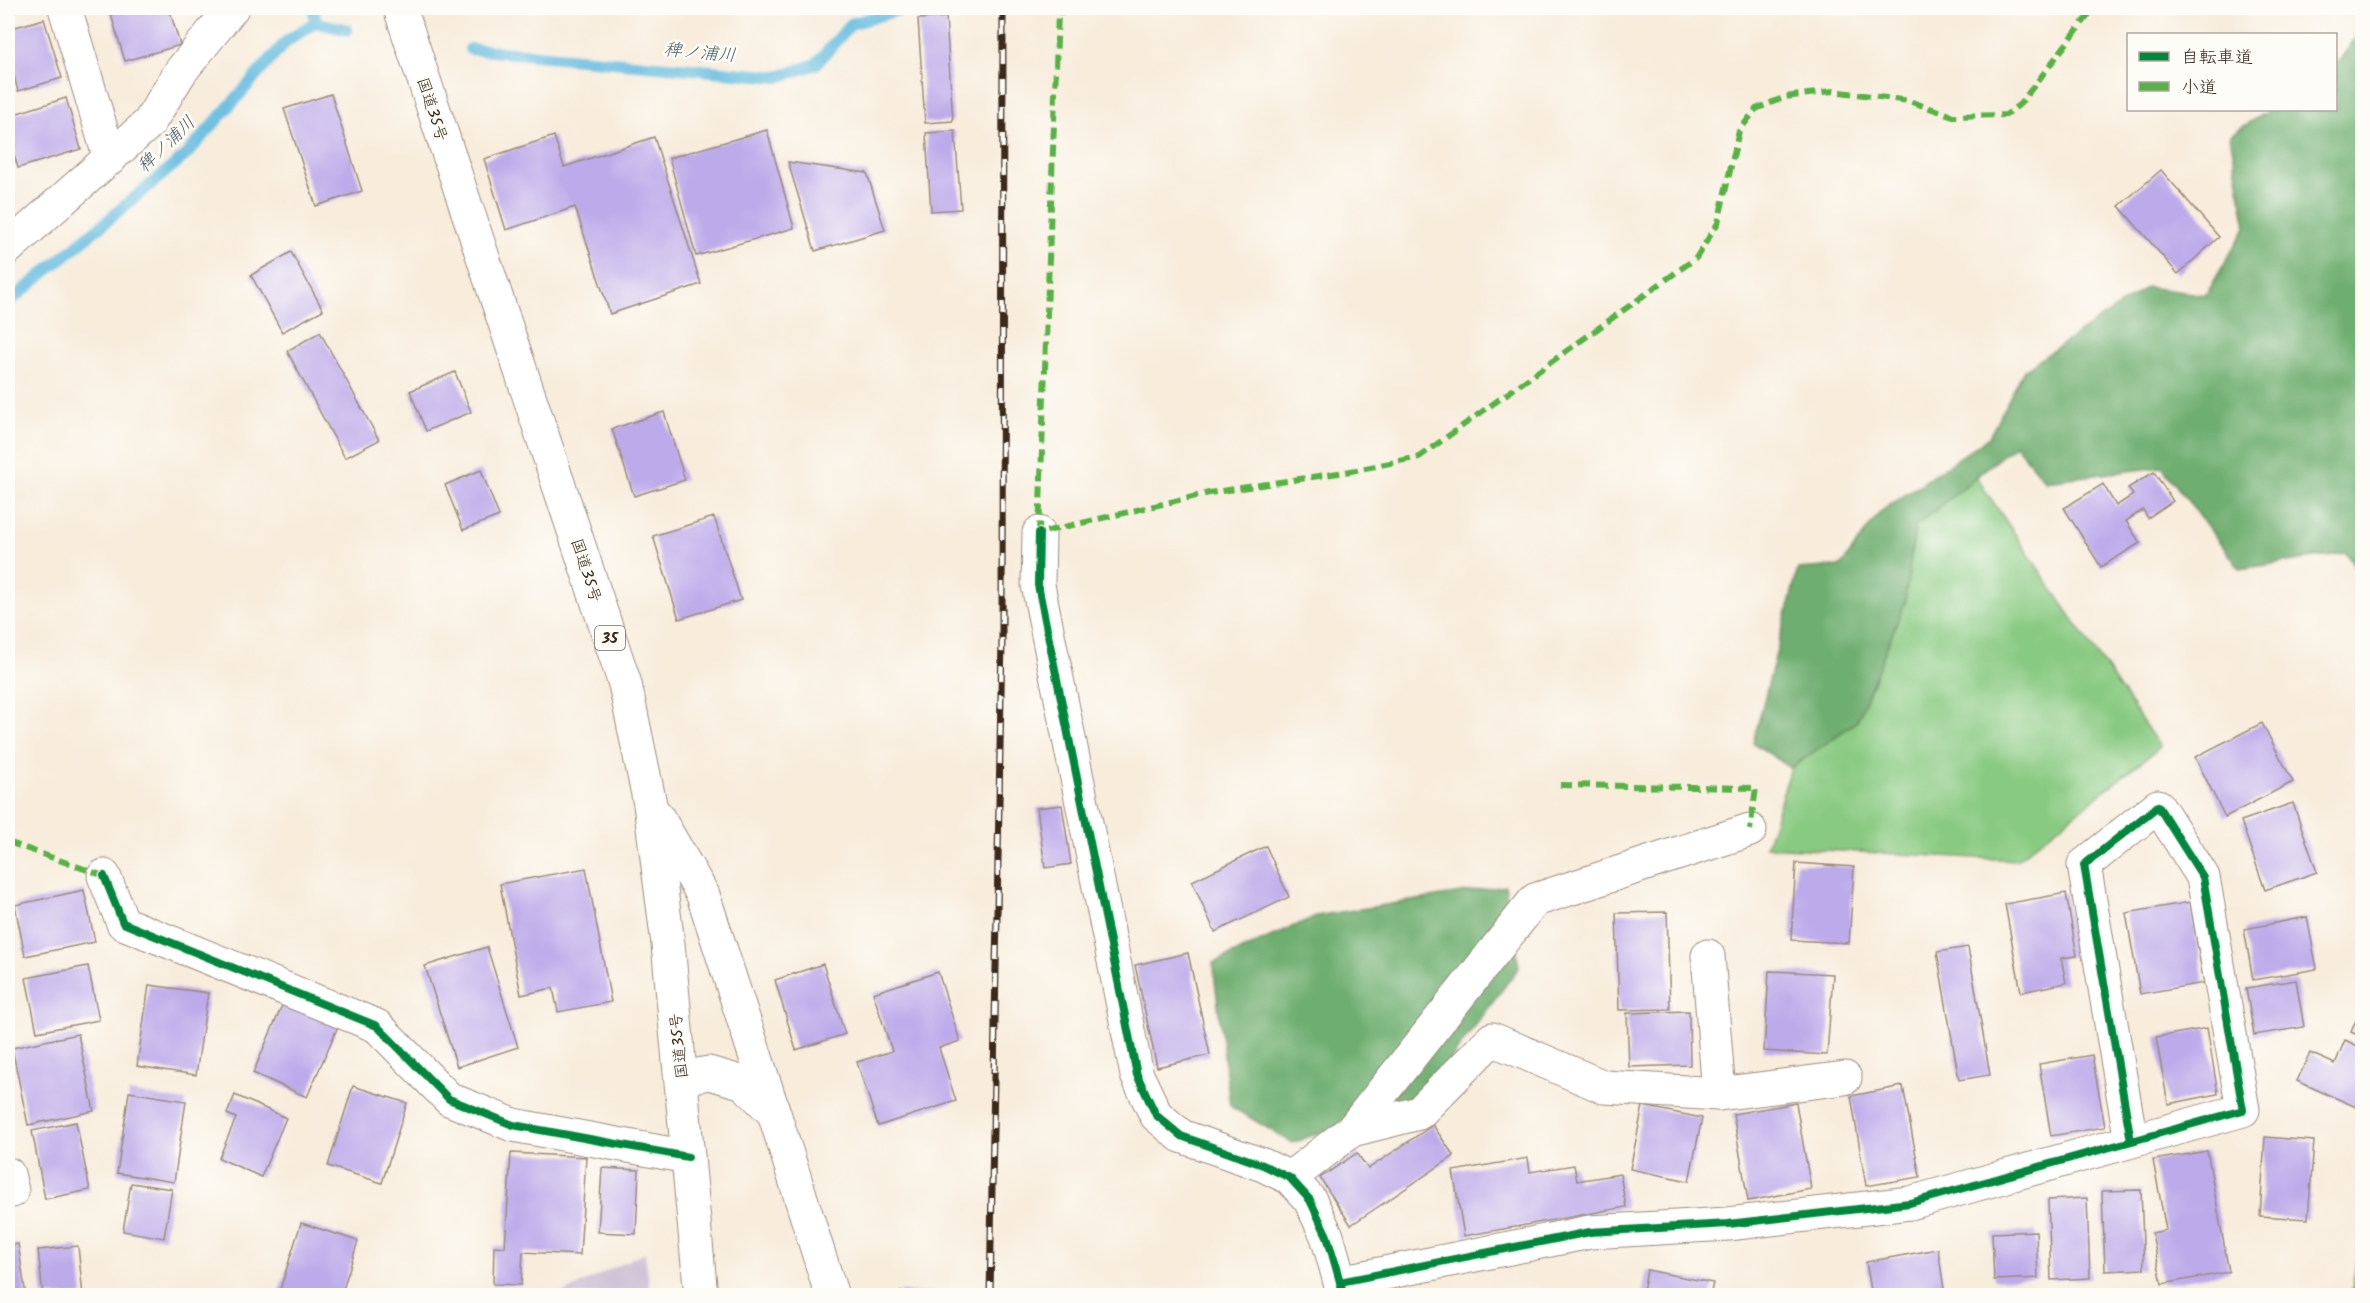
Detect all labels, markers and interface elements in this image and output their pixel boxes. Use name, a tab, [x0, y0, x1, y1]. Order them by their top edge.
legend	[2127, 33, 2337, 111]
water label: 稗ノ浦川	[663, 36, 737, 71]
text: 自転車道	[2181, 44, 2253, 73]
street label: 国道35号	[410, 74, 454, 145]
text: 小道	[2181, 74, 2217, 103]
water label: 稗ノ浦川	[131, 110, 203, 181]
street label: 国道35号	[564, 535, 608, 606]
road number: 35	[595, 626, 625, 650]
street label: 国道35号	[664, 1012, 695, 1080]

